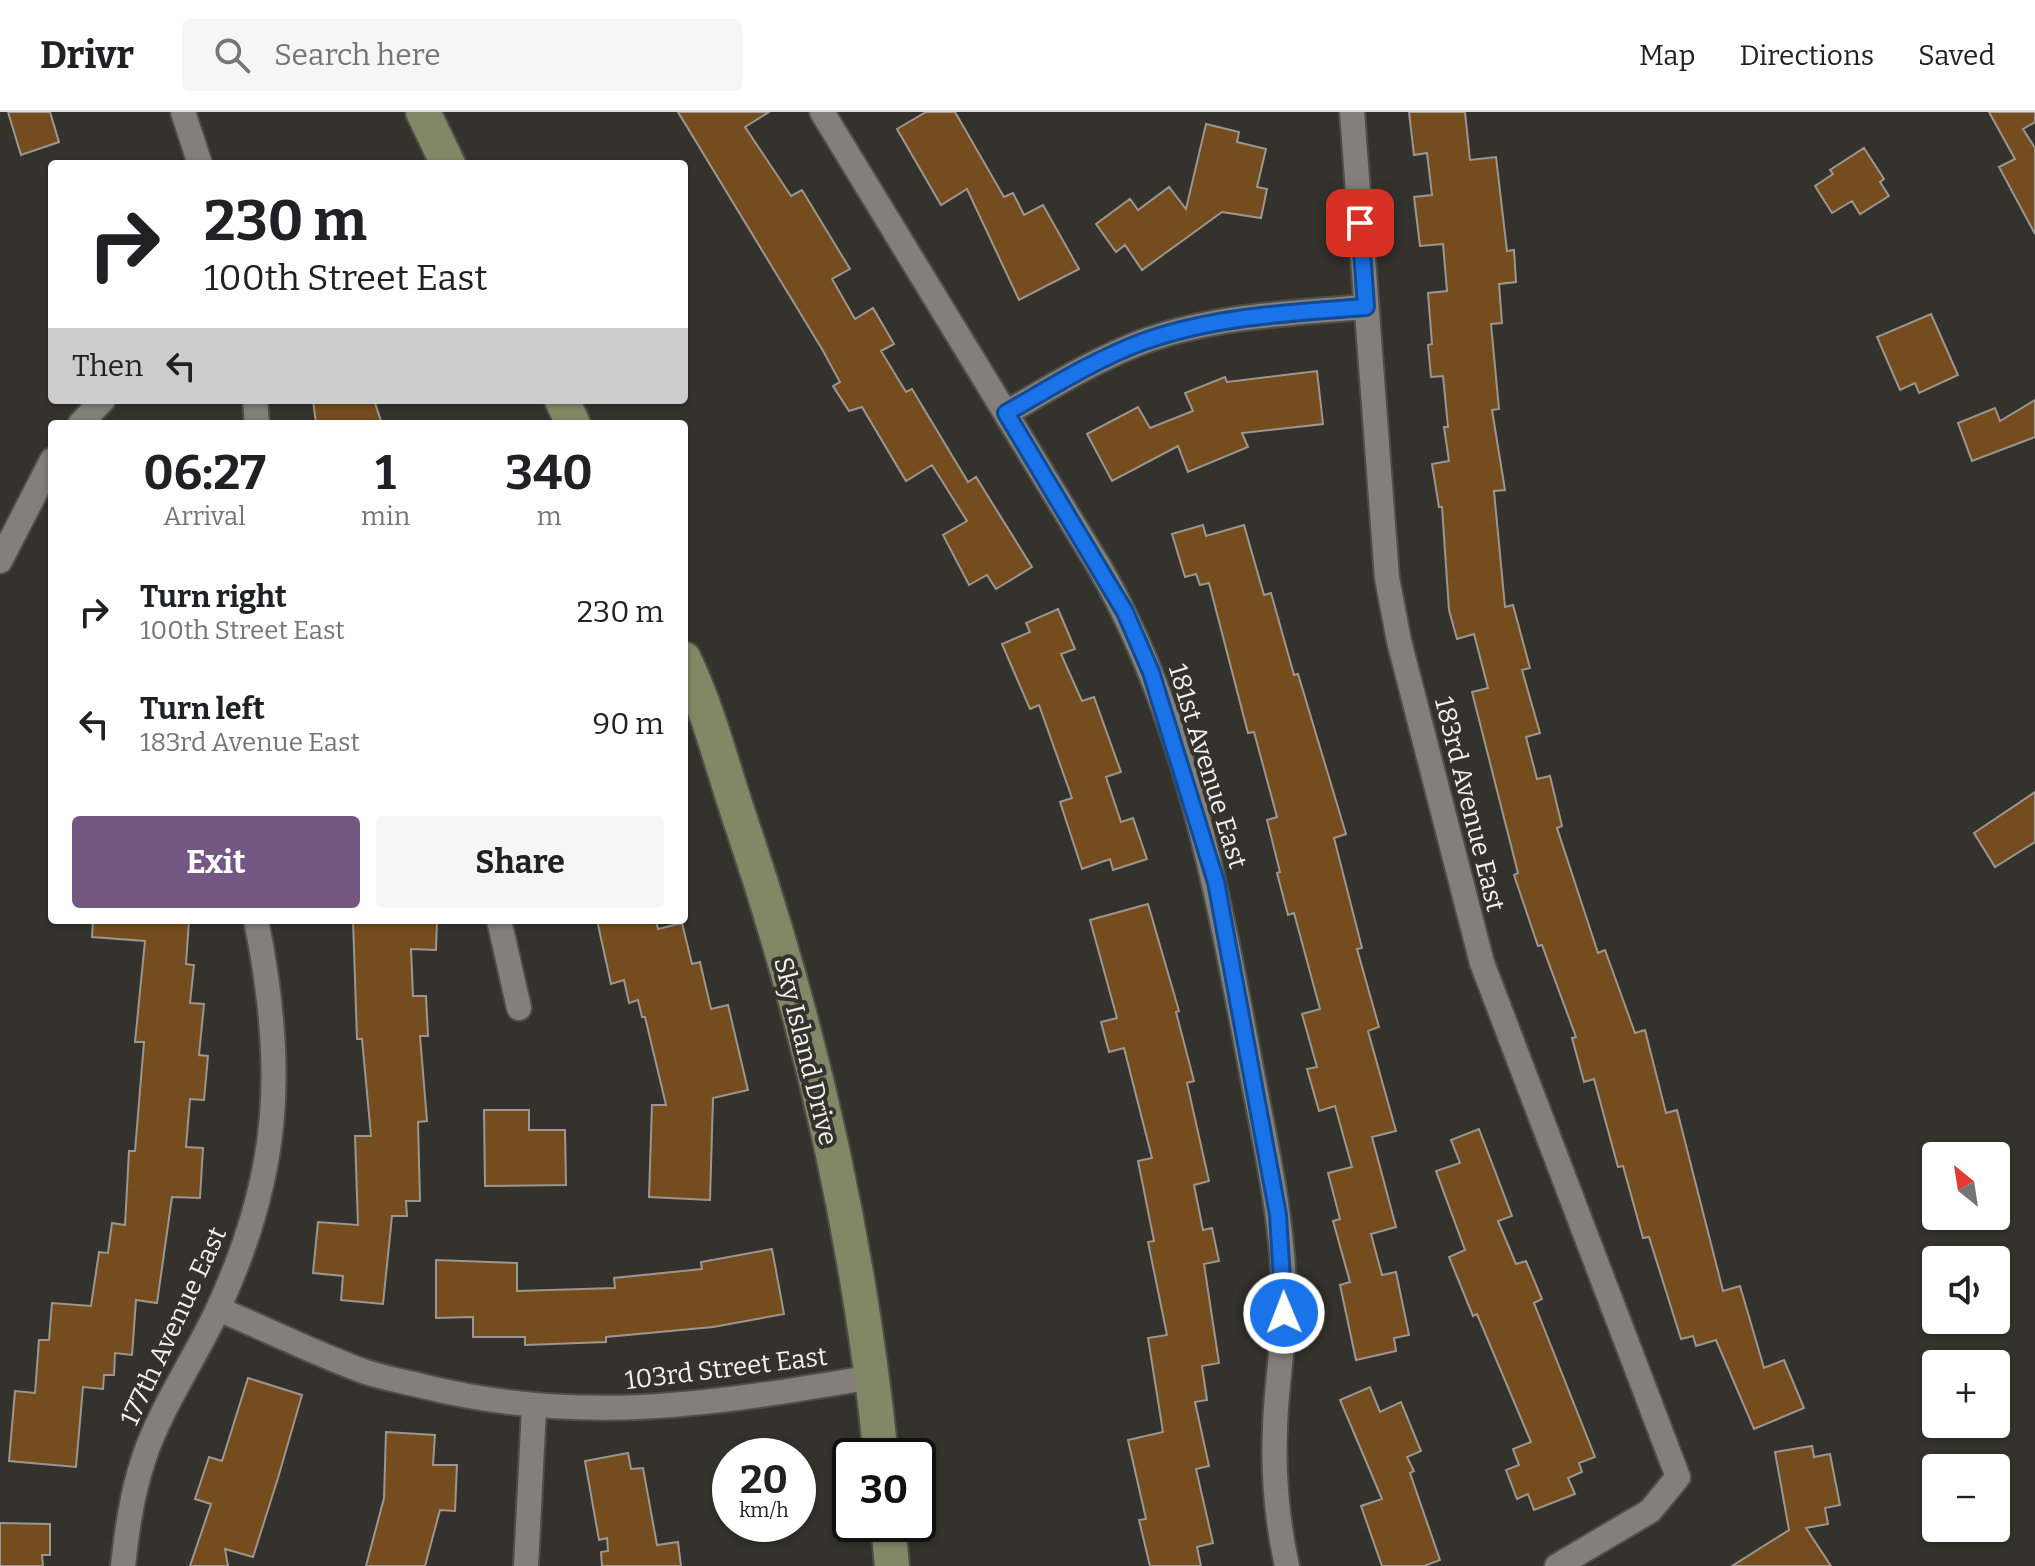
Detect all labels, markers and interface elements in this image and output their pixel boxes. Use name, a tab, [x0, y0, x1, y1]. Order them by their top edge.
search box	[182, 19, 742, 91]
text: Drivr	[40, 32, 134, 78]
icon: search	[210, 33, 254, 77]
text: Search here	[274, 37, 441, 73]
text: Map	[1639, 39, 1695, 72]
text: Directions	[1739, 39, 1874, 72]
text: Saved	[1918, 39, 1995, 72]
text: 230 m	[204, 188, 367, 255]
pin	[1326, 189, 1394, 257]
icon: right	[72, 192, 176, 296]
icon: arrive	[1338, 201, 1382, 245]
text: 100th Street East	[204, 256, 488, 300]
icon: left	[159, 344, 203, 388]
text: Then	[72, 348, 143, 384]
text: 06:27	[143, 444, 266, 502]
text: 1	[375, 444, 396, 502]
text: 340	[505, 444, 593, 502]
text: Arrival	[163, 501, 246, 532]
text: min	[361, 501, 410, 532]
text: m	[537, 501, 561, 532]
text: Turn right	[140, 579, 287, 615]
icon: right	[72, 590, 116, 634]
text: 230 m	[577, 594, 664, 630]
text: 100th Street East	[140, 615, 345, 646]
street label: 181st Avenue East	[1162, 660, 1254, 873]
text: Turn left	[140, 691, 265, 727]
street label: 183rd Avenue East	[1428, 694, 1511, 915]
icon: left	[72, 702, 116, 746]
text: 90 m	[593, 706, 664, 742]
text: 183rd Avenue East	[140, 727, 360, 758]
button: Exit	[72, 816, 360, 908]
button: Share	[376, 816, 664, 908]
street label: Sky Island Drive	[767, 954, 844, 1148]
north arrow	[1922, 1142, 2010, 1230]
map controls	[1922, 1142, 2010, 1542]
street label: 177th Avenue East	[114, 1222, 233, 1430]
button: sound	[1922, 1246, 2010, 1334]
position arrow	[1242, 1271, 1326, 1355]
street label: 103rd Street East	[623, 1341, 829, 1396]
button: +	[1922, 1350, 2010, 1438]
speed limit sign: 30	[832, 1438, 936, 1542]
button: −	[1922, 1454, 2010, 1542]
text: 20	[740, 1456, 788, 1504]
text: km/h	[739, 1498, 789, 1522]

